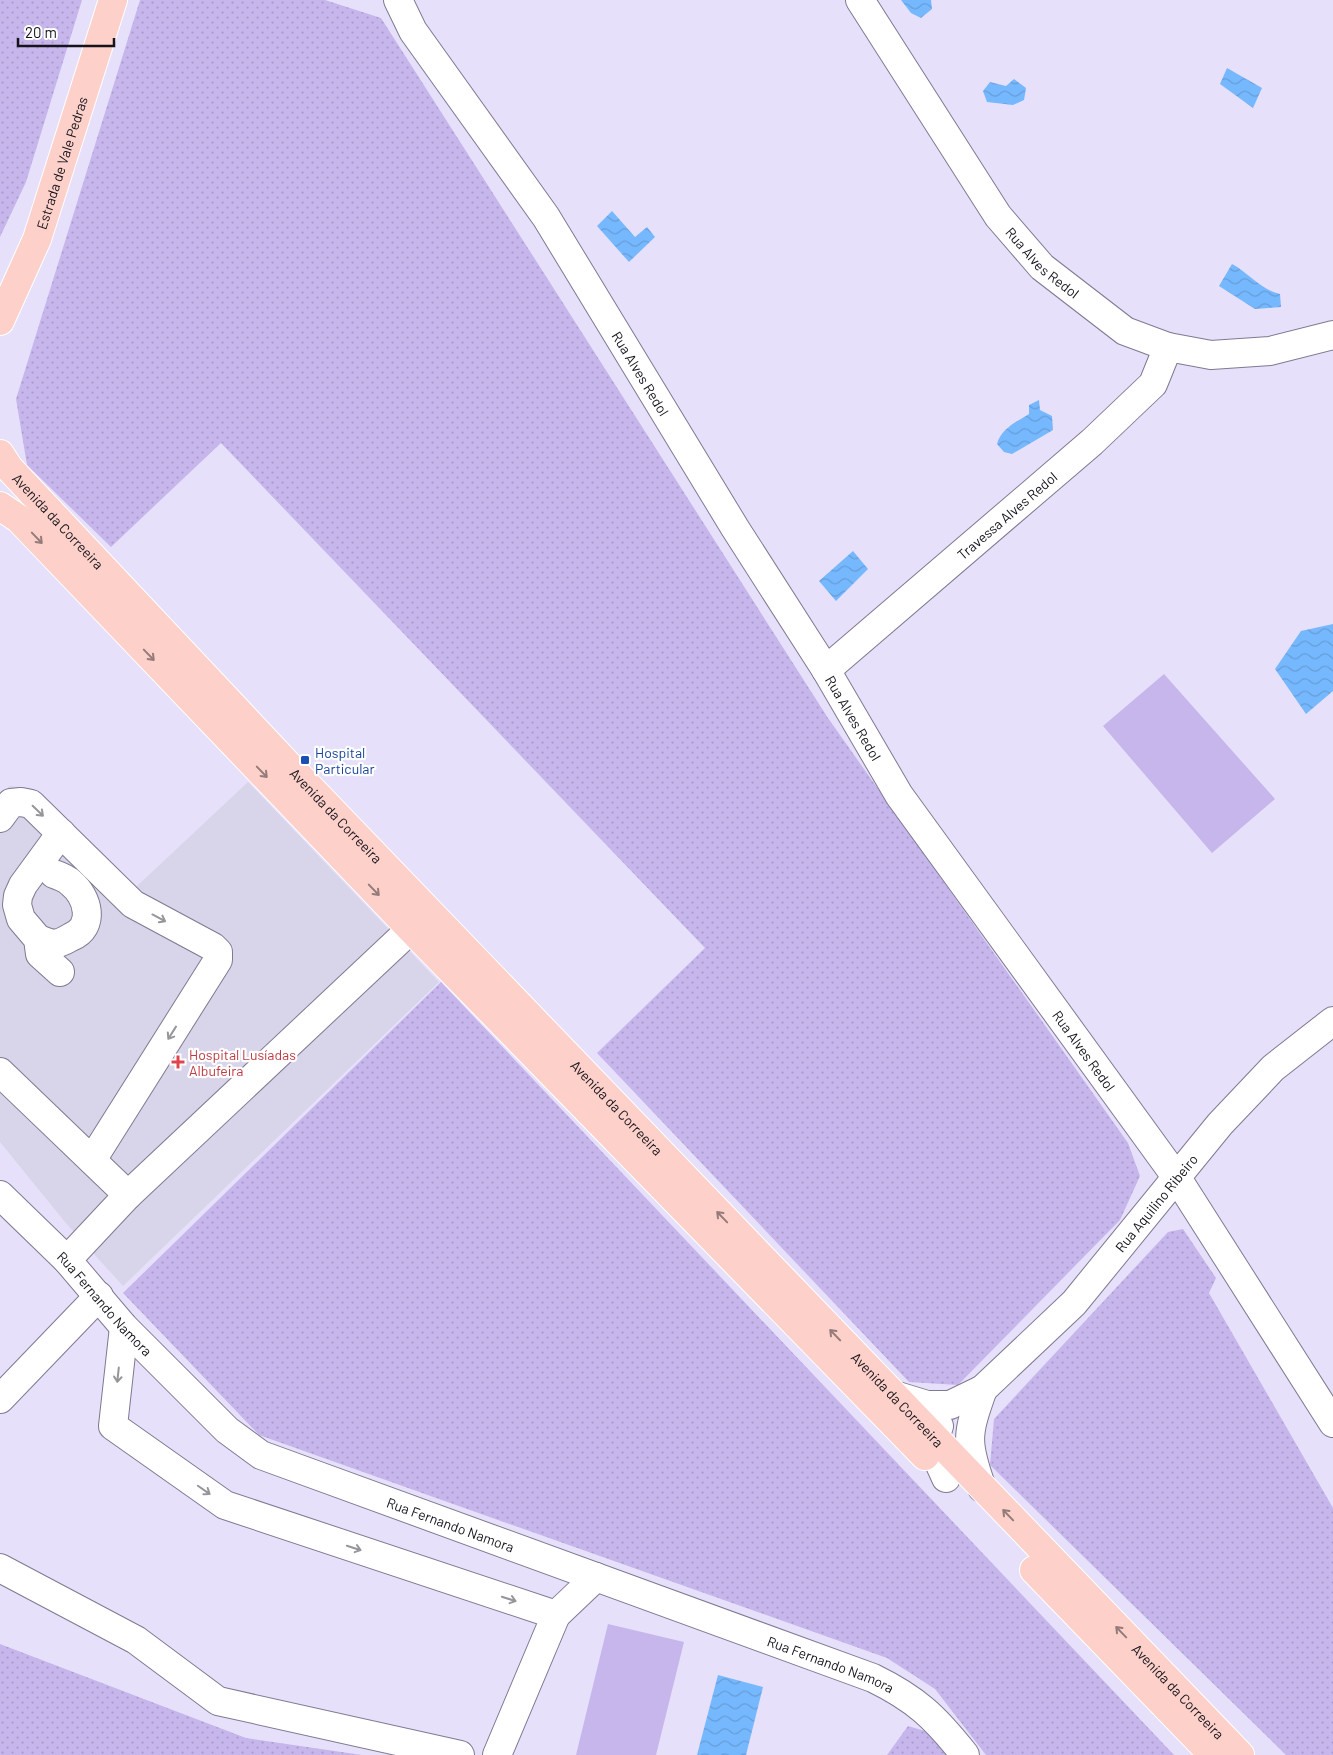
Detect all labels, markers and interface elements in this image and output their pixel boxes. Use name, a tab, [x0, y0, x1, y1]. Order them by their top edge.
scale bar	[18, 15, 114, 47]
text: 20 m	[25, 23, 57, 41]
street label: Estrada de Vale Pedras	[32, 94, 90, 231]
street label: Rua Alves Redol	[1003, 223, 1083, 301]
street label: Rua Alves Redol	[609, 328, 673, 419]
street label: Travessa Alves Redol	[953, 468, 1060, 563]
street label: Avenida da Correeira	[9, 469, 108, 572]
one-way arrow	[31, 531, 43, 544]
one-way arrow	[143, 649, 155, 661]
street label: Rua Alves Redol	[822, 672, 885, 763]
place label: Hospital Particular	[315, 744, 375, 777]
marker: Hospital Particular	[299, 754, 311, 766]
street label: Avenida da Correeira	[287, 764, 386, 866]
one-way arrow	[256, 766, 268, 779]
one-way arrow	[32, 805, 45, 817]
one-way arrow	[368, 883, 380, 896]
one-way arrow	[152, 913, 167, 923]
street label: Rua Alves Redol	[1049, 1007, 1119, 1094]
one-way arrow	[167, 1025, 177, 1039]
place label: Hospital Lusíadas Albufeira	[189, 1046, 296, 1079]
marker: Hospital Lusíadas Albufeira	[171, 1055, 185, 1069]
street label: Avenida da Correeira	[568, 1056, 667, 1158]
street label: Rua Aquilino Ribeiro	[1111, 1150, 1201, 1255]
one-way arrow	[716, 1211, 728, 1224]
street label: Rua Fernando Namora	[54, 1247, 156, 1359]
one-way arrow	[829, 1328, 841, 1341]
street label: Avenida da Correeira	[848, 1348, 947, 1450]
one-way arrow	[113, 1367, 123, 1383]
one-way arrow	[196, 1485, 210, 1495]
street label: Rua Fernando Namora	[385, 1493, 517, 1555]
one-way arrow	[1002, 1509, 1014, 1521]
one-way arrow	[346, 1544, 362, 1553]
one-way arrow	[500, 1595, 516, 1605]
one-way arrow	[1115, 1626, 1127, 1638]
street label: Rua Fernando Namora	[765, 1632, 897, 1696]
street label: Avenida da Correeira	[1129, 1640, 1228, 1742]

